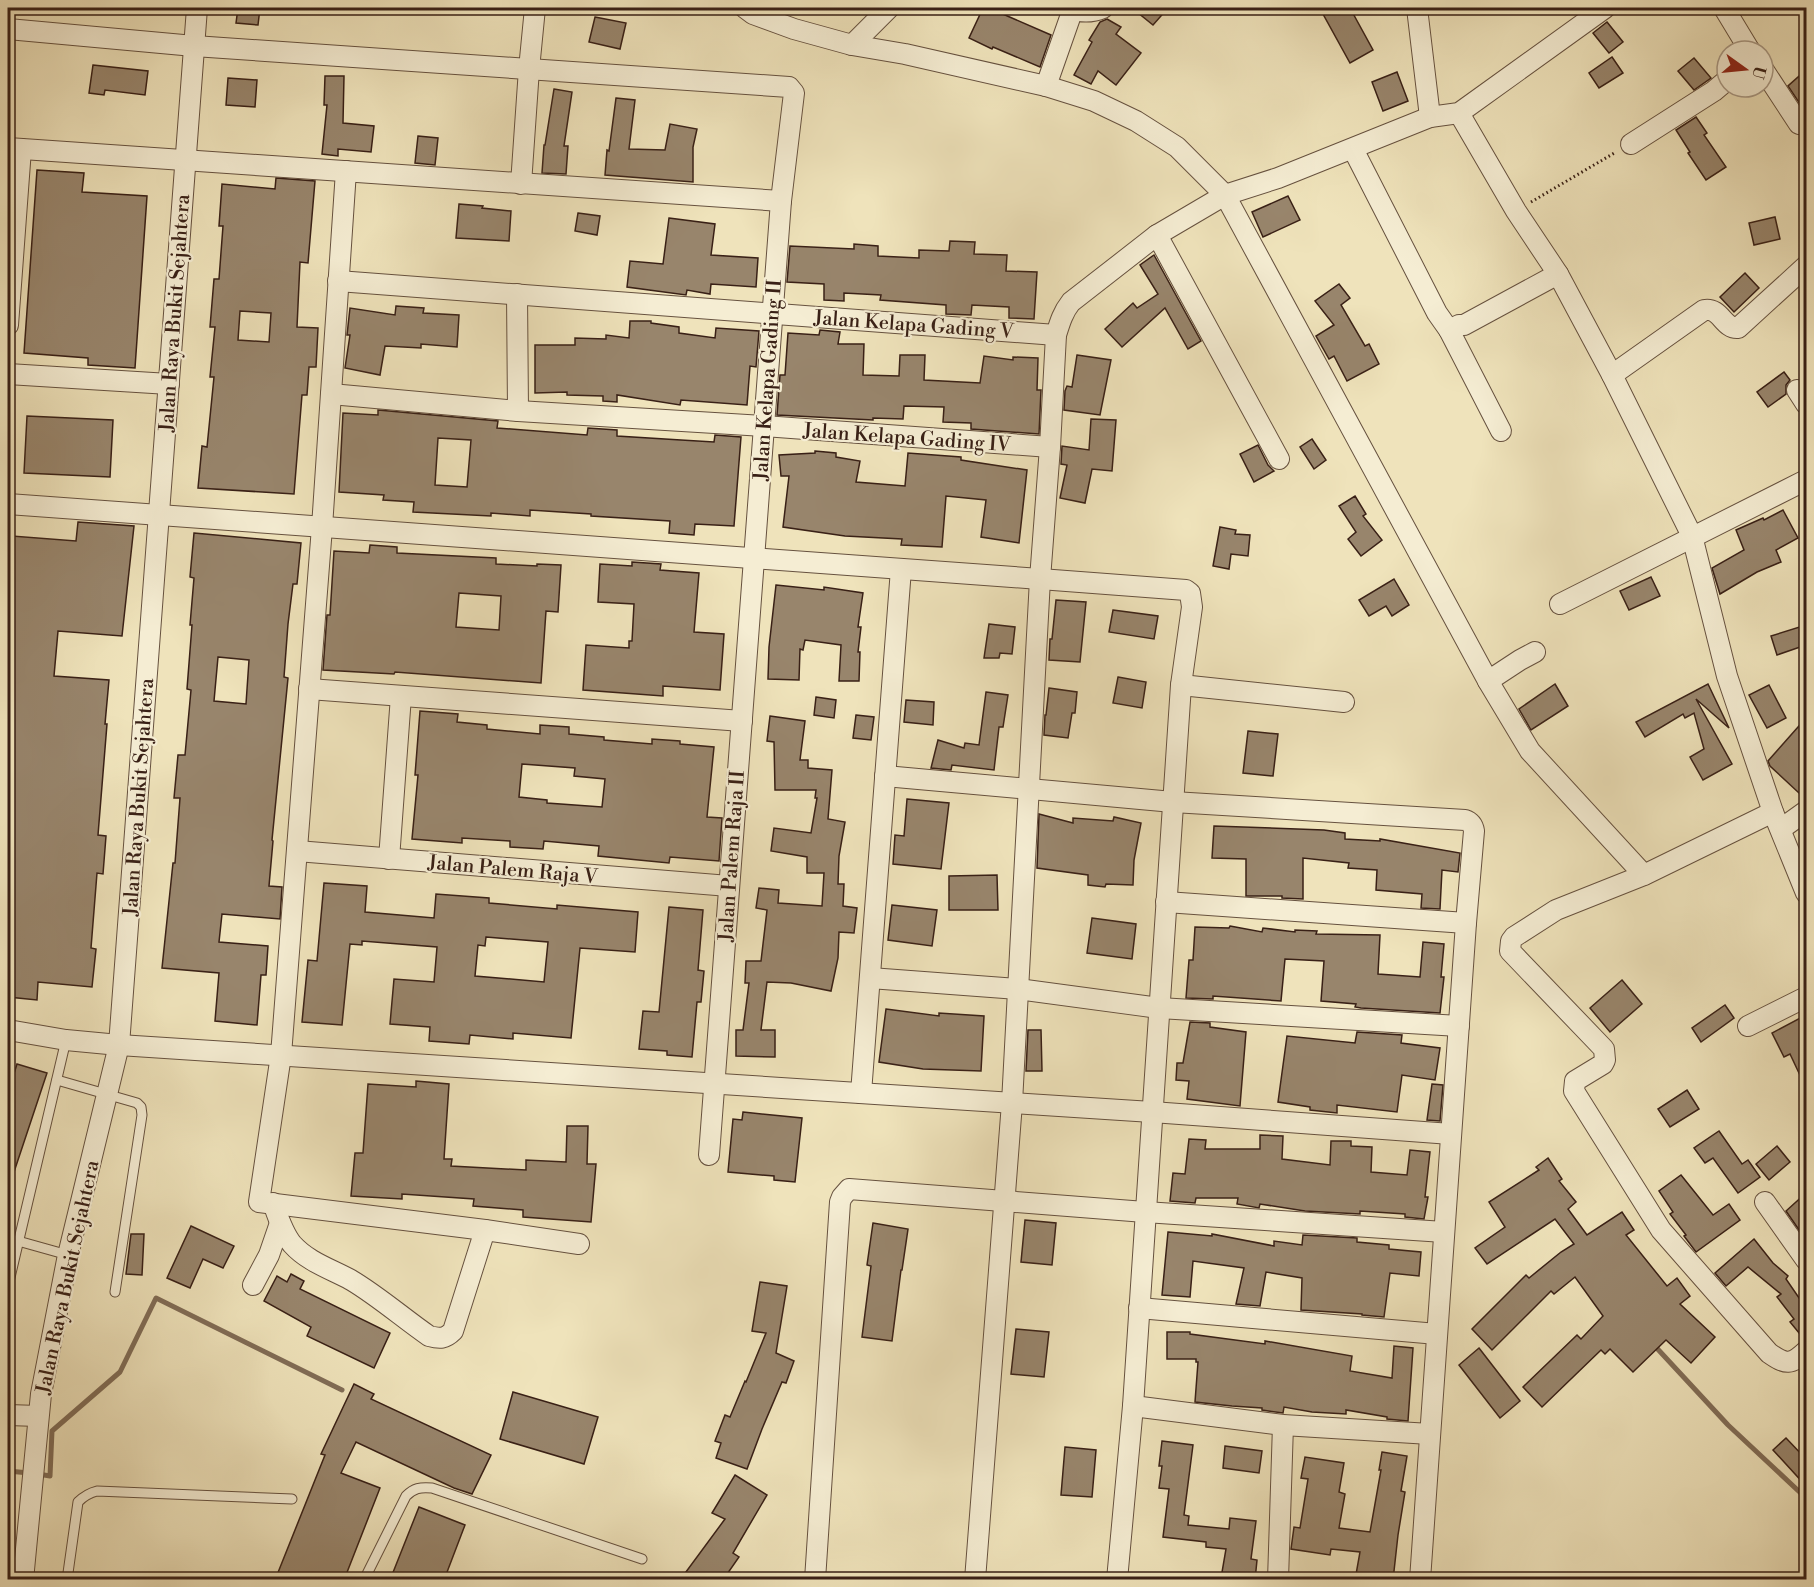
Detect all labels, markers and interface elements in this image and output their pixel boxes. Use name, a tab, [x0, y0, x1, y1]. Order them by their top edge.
north arrow	[1715, 39, 1775, 99]
text: U	[1747, 64, 1770, 82]
street label: Jalan Raya Bukit Sejahtera	[155, 193, 196, 434]
street label: Jalan Kelapa Gading II	[749, 278, 788, 482]
street label: Jalan Kelapa Gading V	[812, 306, 1016, 345]
street label: Jalan Kelapa Gading IV	[801, 419, 1012, 458]
street label: Jalan Raya Bukit Sejahtera	[119, 677, 160, 918]
street label: Jalan Palem Raja II	[714, 769, 751, 943]
street label: Jalan Palem Raja V	[426, 851, 600, 890]
street label: Jalan Raya Bukit Sejahtera	[31, 1157, 106, 1397]

